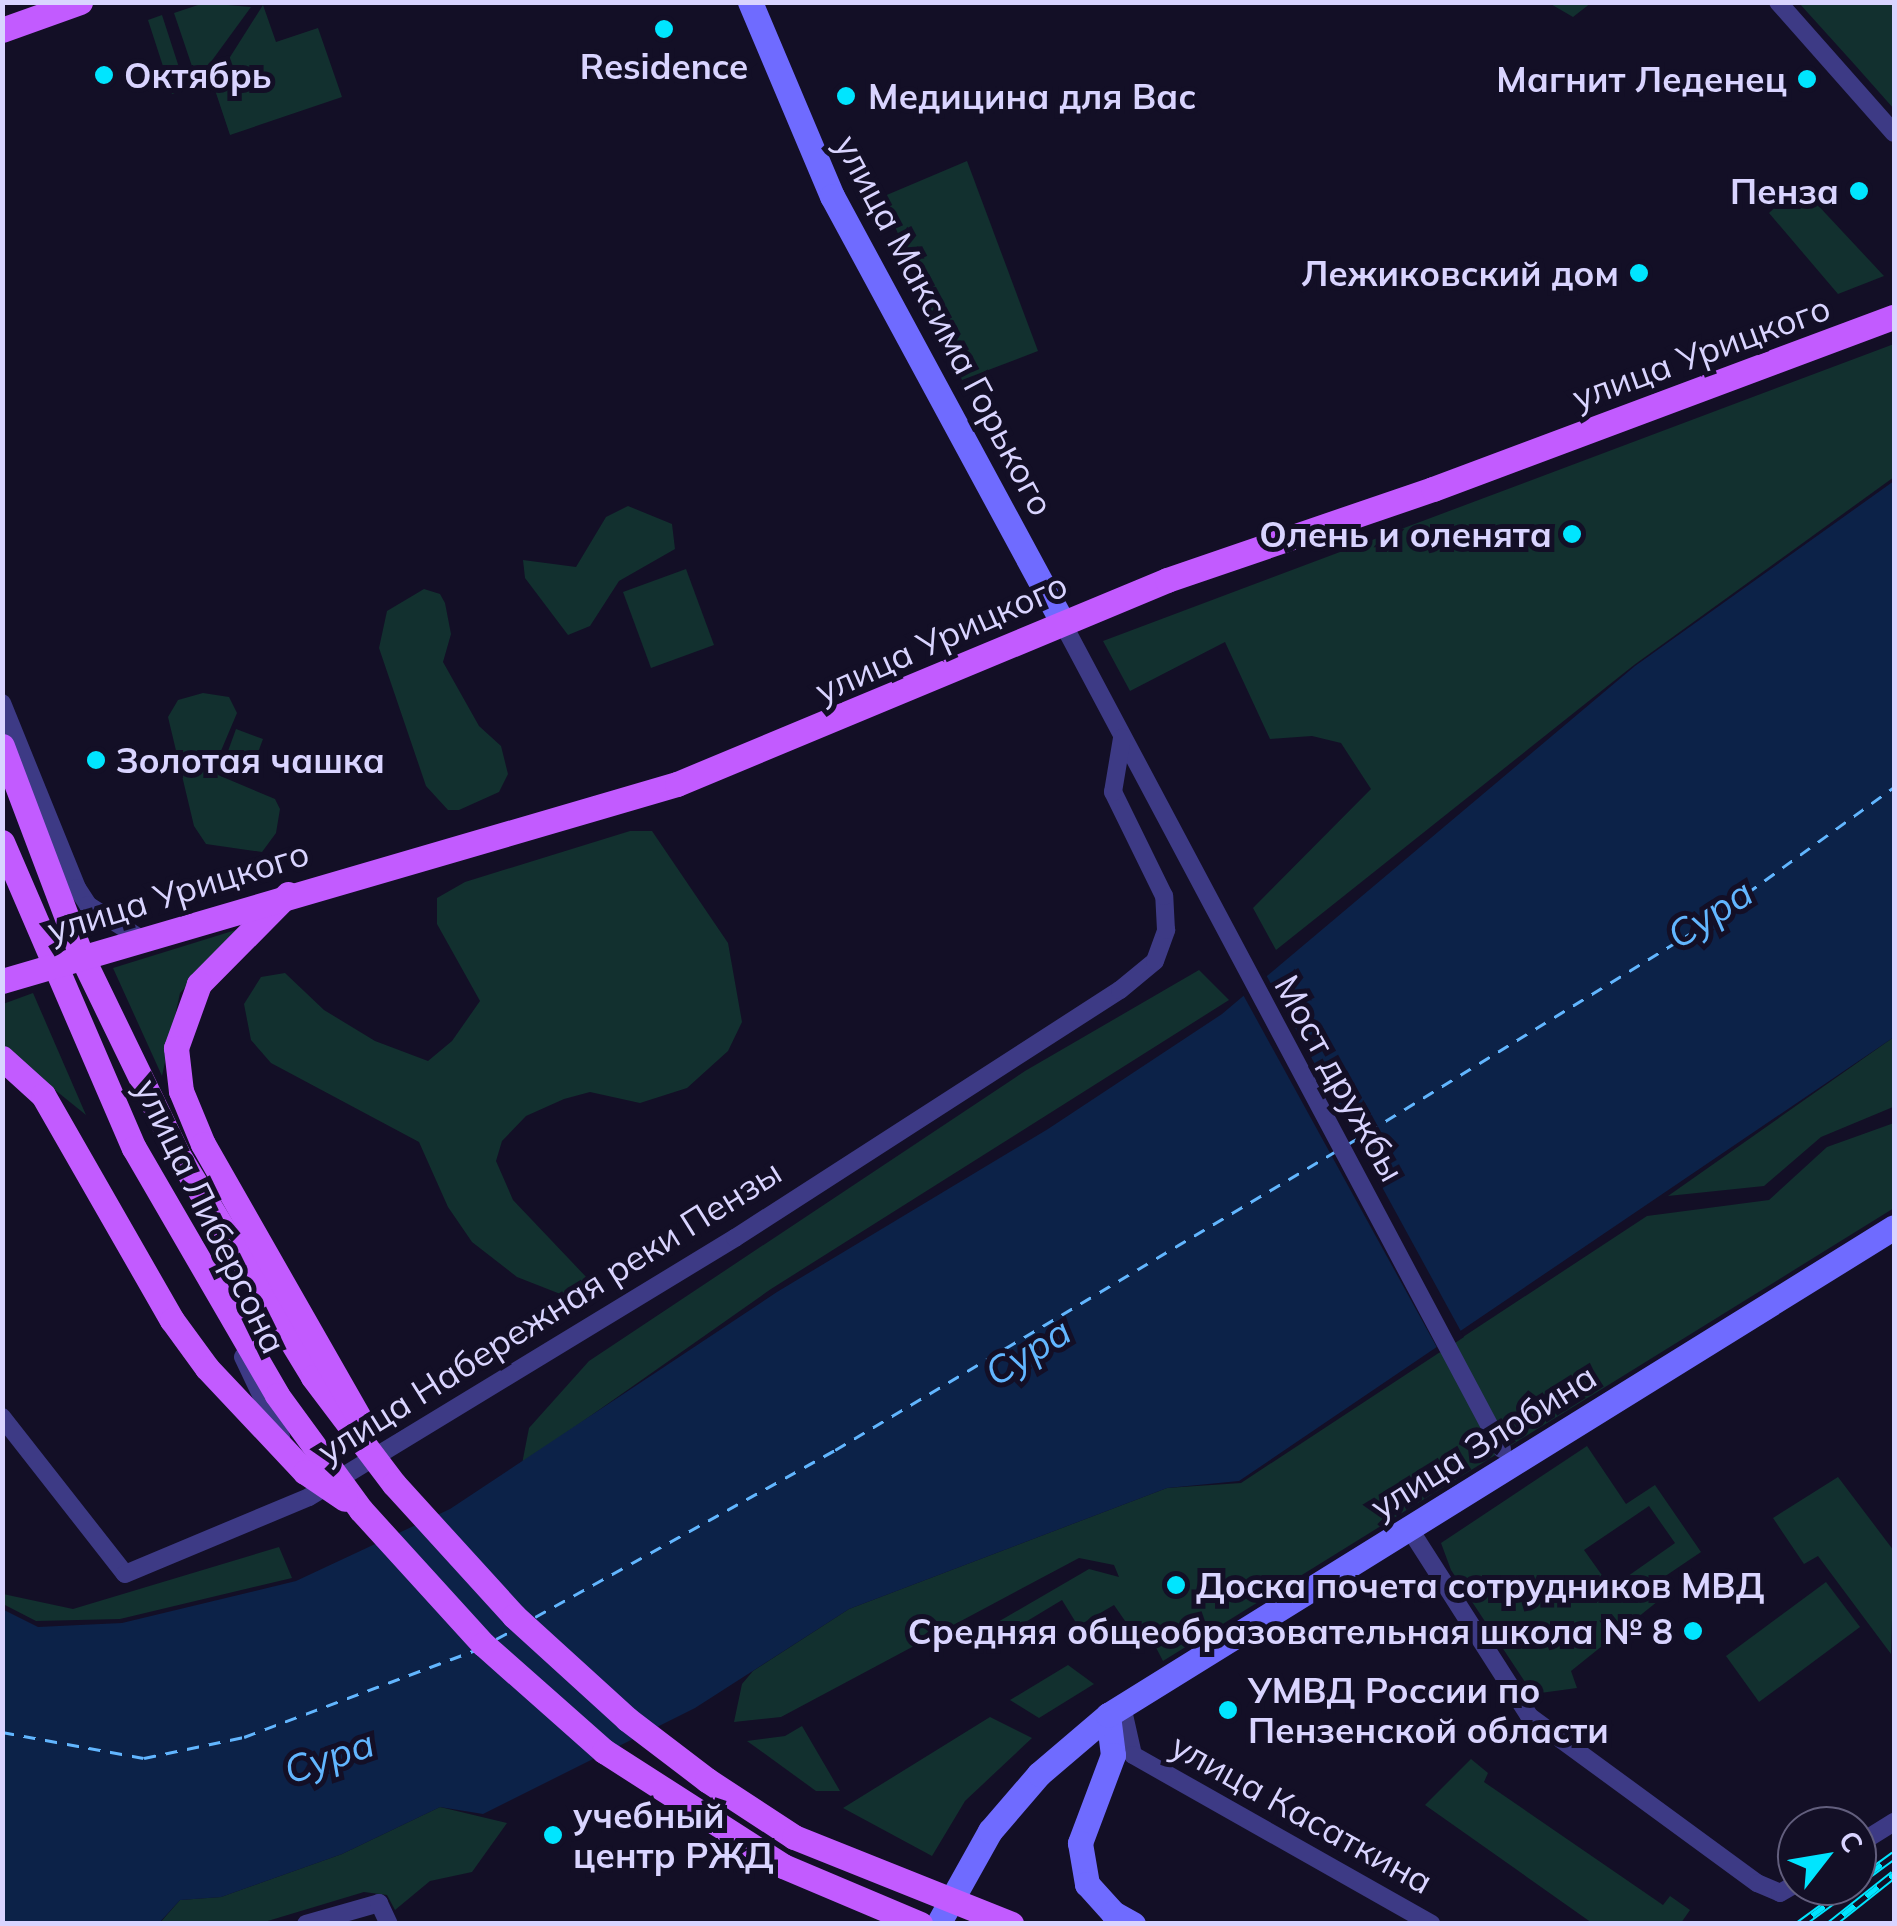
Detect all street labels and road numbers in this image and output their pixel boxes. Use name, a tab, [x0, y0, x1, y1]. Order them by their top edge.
street label: улица Максима Горького	[827, 127, 1063, 523]
street label: улица Урицкого	[1566, 286, 1836, 418]
street label: улица Урицкого	[809, 563, 1073, 711]
street label: улица Урицкого	[42, 831, 314, 951]
street label: Мост дружбы	[1266, 968, 1414, 1188]
street label: улица Либерсона	[126, 1072, 296, 1360]
street label: улица Набережная реки Пензы	[309, 1150, 789, 1472]
street label: улица Злобина	[1362, 1355, 1604, 1527]
street label: улица Касаткина	[1164, 1724, 1440, 1902]

